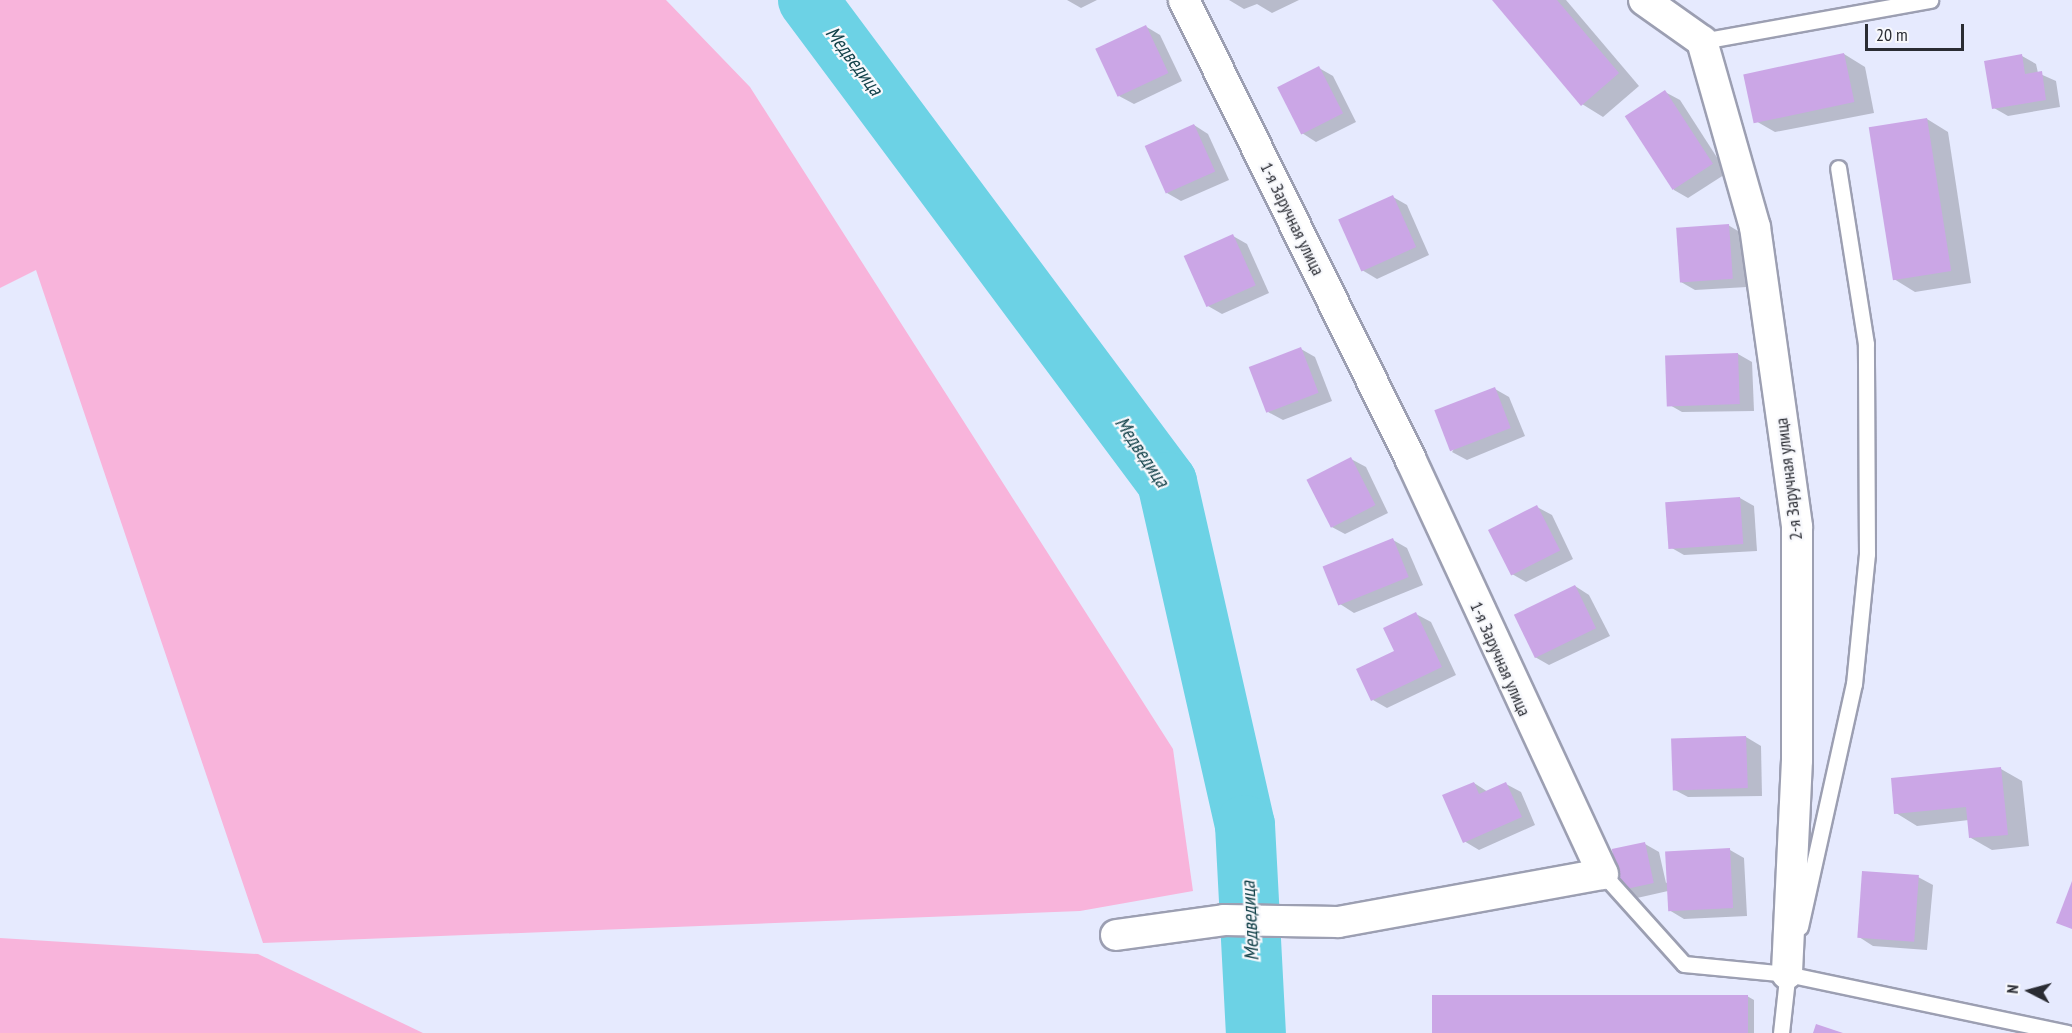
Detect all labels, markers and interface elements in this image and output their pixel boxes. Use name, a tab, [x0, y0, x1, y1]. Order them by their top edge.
scale bar	[1868, 12, 1967, 50]
water label: Медведица	[820, 22, 888, 100]
text: 20 m	[1876, 23, 1908, 46]
street label: 1-я Заручная улица	[1255, 159, 1329, 279]
water label: Медведица	[1110, 412, 1174, 492]
street label: 2-я Заручная улица	[1771, 416, 1807, 542]
street label: 1-я Заручная улица	[1465, 598, 1535, 720]
water label: Медведица	[1236, 880, 1264, 962]
north arrow	[2000, 961, 2060, 1021]
text: N	[2002, 984, 2022, 994]

